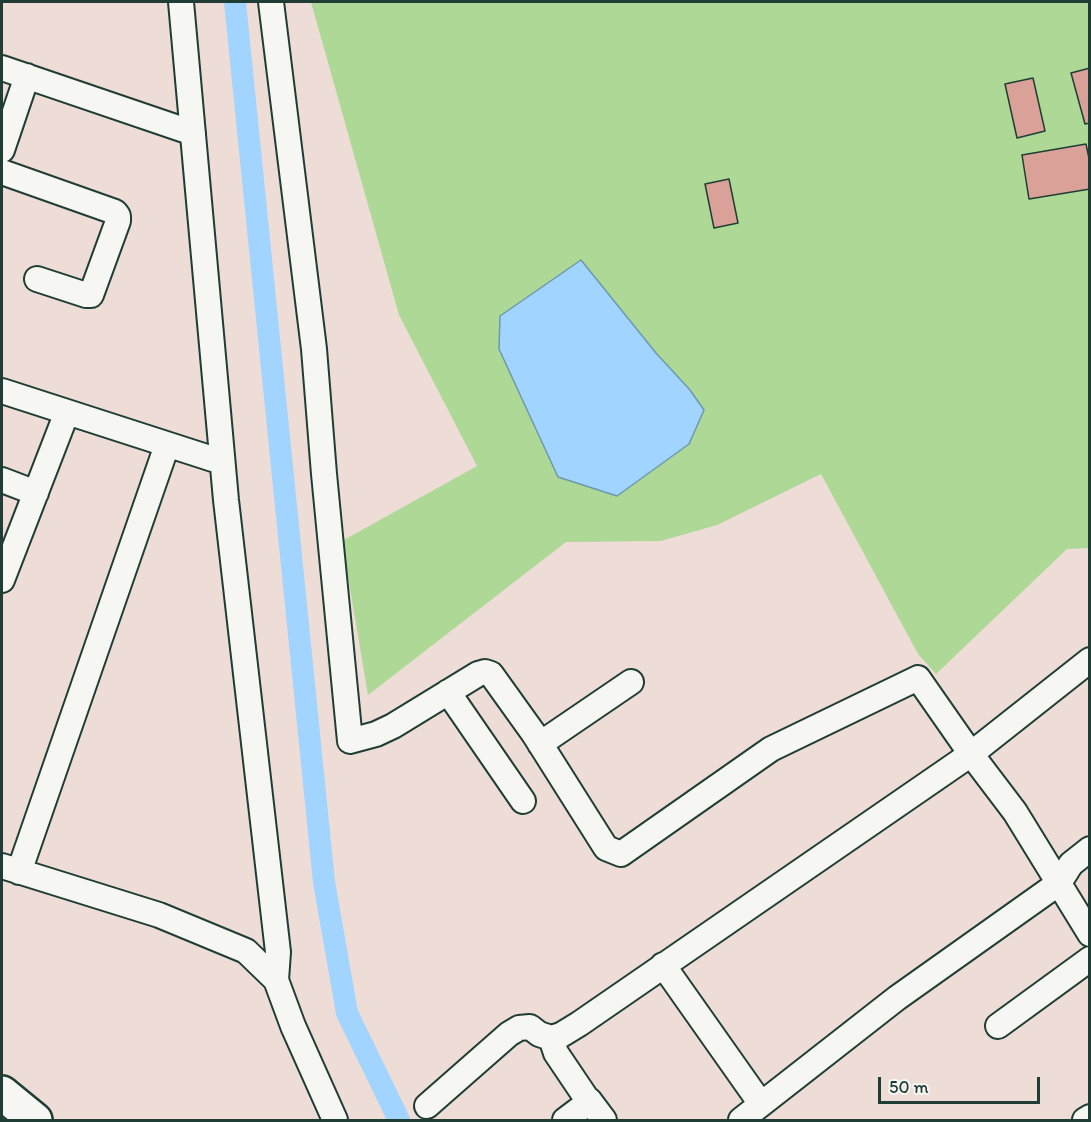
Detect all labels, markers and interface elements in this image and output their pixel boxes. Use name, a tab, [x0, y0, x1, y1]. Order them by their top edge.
scale bar	[881, 1065, 1043, 1103]
text: 50 m	[889, 1076, 929, 1098]

